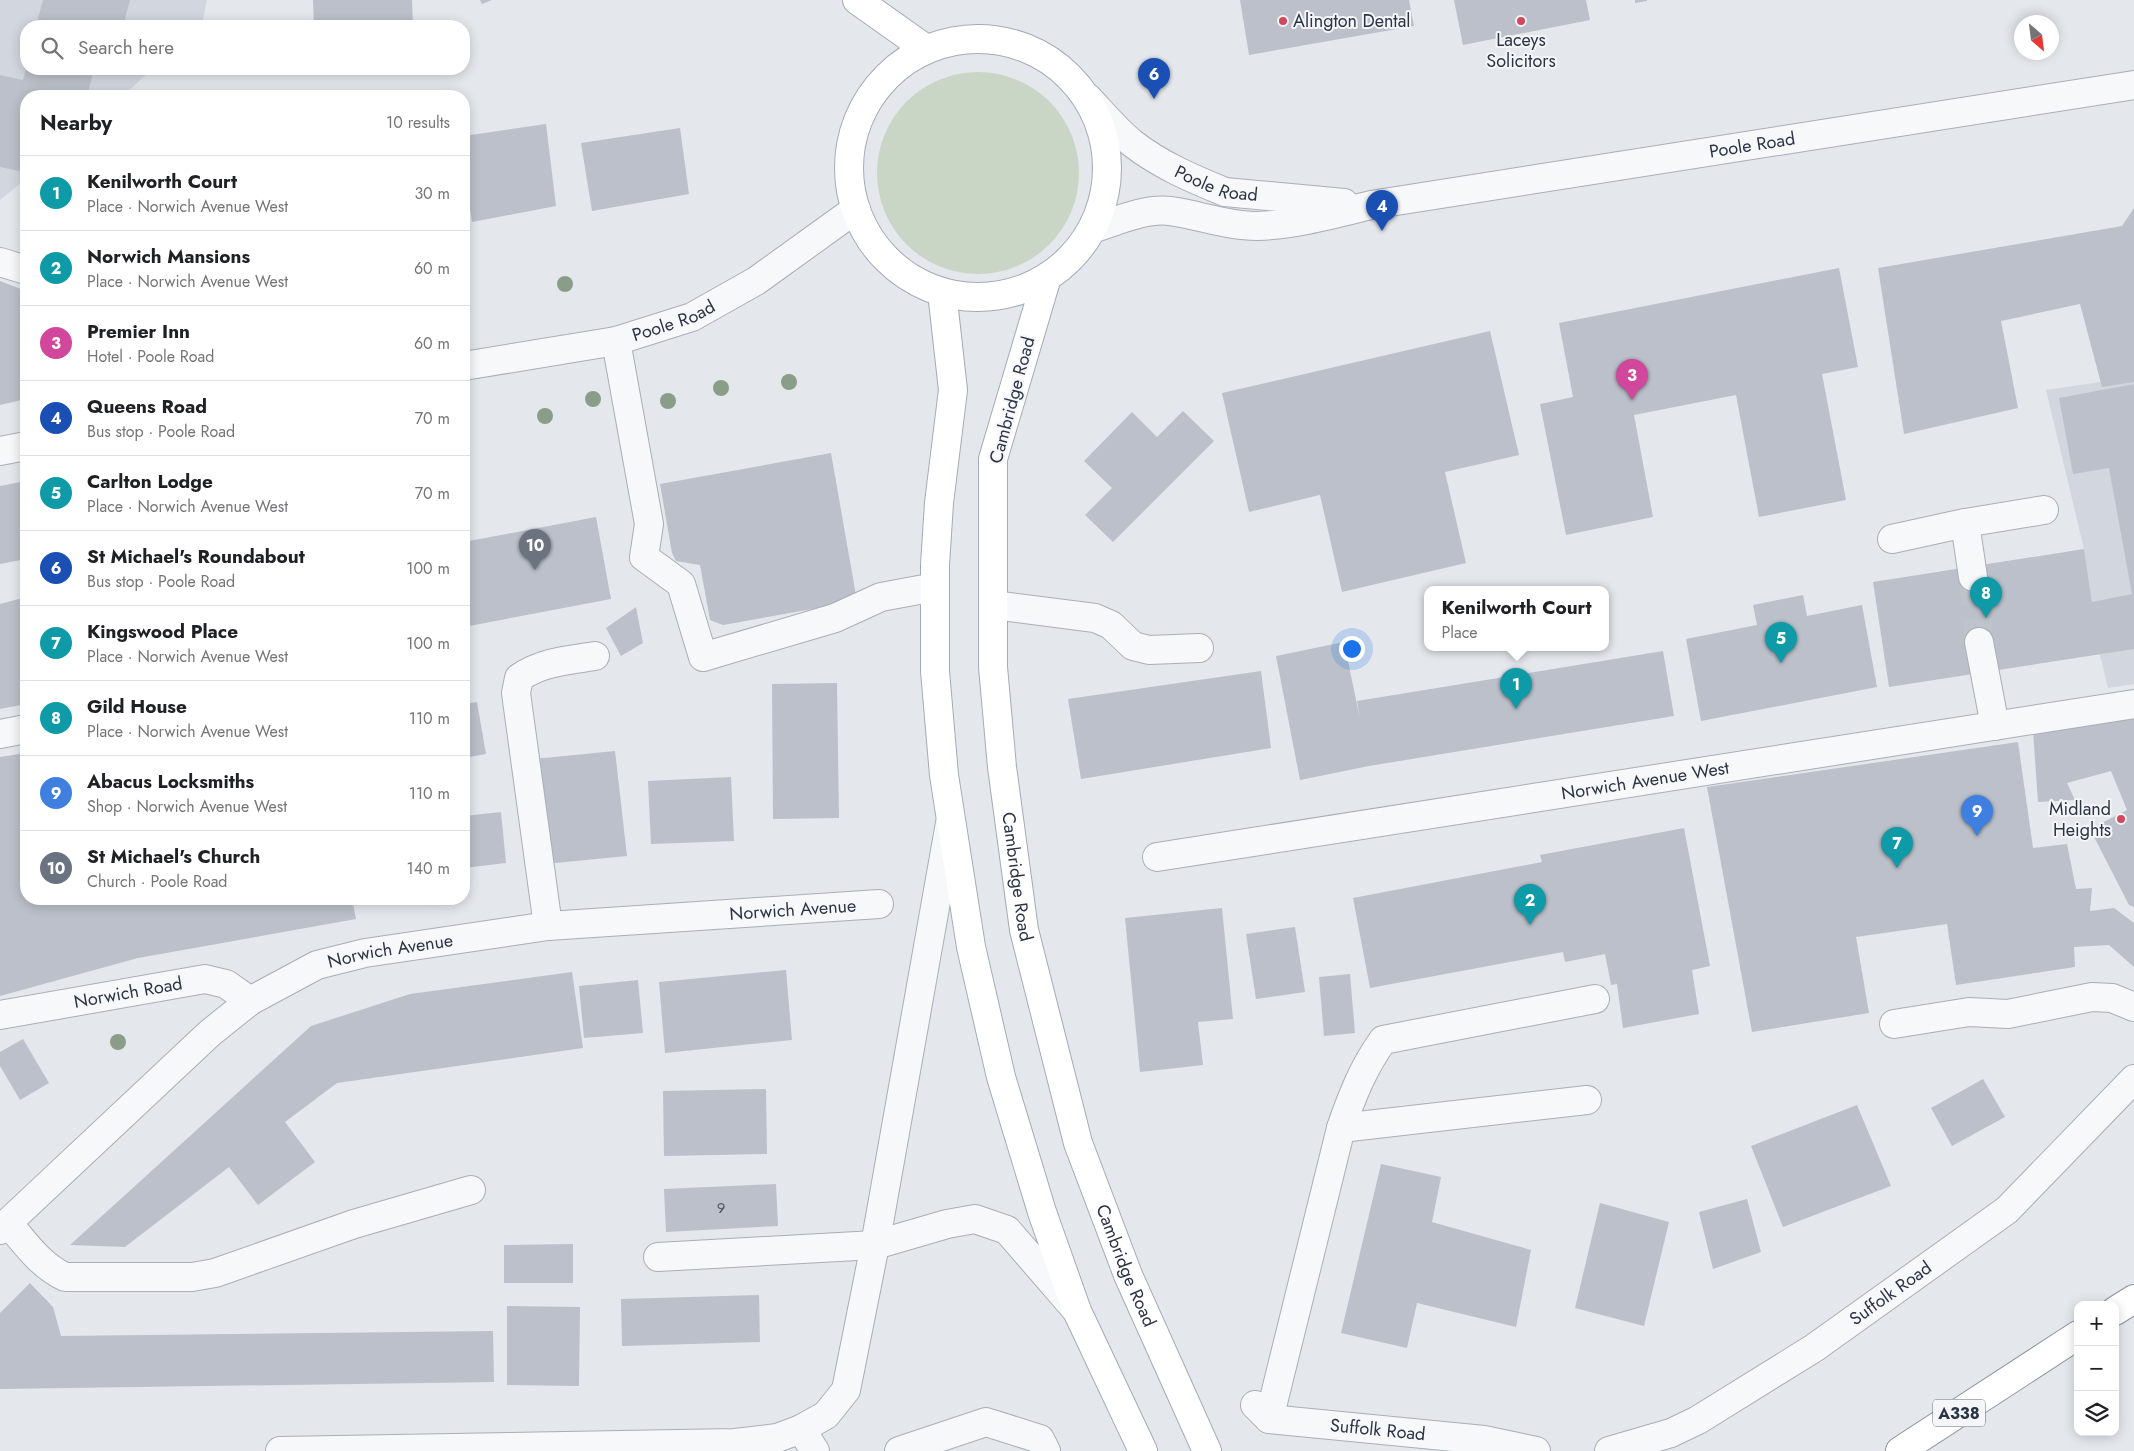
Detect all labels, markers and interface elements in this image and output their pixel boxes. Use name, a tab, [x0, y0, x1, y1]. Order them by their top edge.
place label: Alington Dental	[1293, 8, 1411, 34]
marker: Alington Dental	[1277, 15, 1289, 27]
marker: Laceys Solicitors	[1515, 15, 1527, 27]
north arrow	[2014, 15, 2059, 60]
search box	[20, 20, 470, 75]
place label: Laceys Solicitors	[1486, 27, 1556, 74]
icon: search	[38, 34, 66, 62]
text: Search here	[78, 34, 174, 61]
pin: 6	[1138, 58, 1170, 99]
text: Nearby	[40, 108, 112, 138]
text: 10 results	[386, 111, 450, 134]
street label: Poole Road	[1707, 125, 1797, 165]
street label: Poole Road	[1170, 159, 1259, 208]
text: Kenilworth Court	[87, 168, 237, 195]
text: 1	[52, 182, 60, 205]
text: 30 m	[414, 182, 450, 205]
pin: 4	[1366, 190, 1398, 231]
text: Place · Norwich Avenue West	[87, 195, 288, 218]
text: Norwich Mansions	[87, 243, 250, 270]
text: 2	[51, 257, 61, 280]
text: 60 m	[414, 257, 450, 280]
text: Place · Norwich Avenue West	[87, 270, 288, 293]
street label: Poole Road	[629, 294, 720, 348]
text: Premier Inn	[87, 318, 190, 345]
text: 3	[51, 332, 61, 355]
text: 60 m	[414, 332, 450, 355]
street label: Cambridge Road	[983, 334, 1041, 466]
text: Hotel · Poole Road	[87, 345, 214, 368]
pin: 3	[1616, 359, 1648, 400]
text: Queens Road	[87, 393, 207, 420]
text: 4	[50, 407, 62, 430]
text: 70 m	[415, 407, 450, 430]
text: Bus stop · Poole Road	[87, 420, 235, 443]
text: Carlton Lodge	[87, 468, 213, 495]
text: 5	[51, 482, 61, 505]
text: 70 m	[415, 482, 450, 505]
text: Place · Norwich Avenue West	[87, 495, 288, 518]
pin: 10	[519, 529, 551, 570]
text: St Michael's Roundabout	[87, 543, 305, 570]
text: 6	[51, 557, 61, 580]
text: 100 m	[406, 557, 450, 580]
text: Bus stop · Poole Road	[87, 570, 235, 593]
pin: 8	[1970, 577, 2002, 618]
popup	[1424, 586, 1609, 651]
text: Kenilworth Court	[1442, 594, 1591, 621]
text: Kingswood Place	[87, 618, 238, 645]
text: Place	[1442, 621, 1478, 644]
pin: 5	[1765, 622, 1797, 663]
text: 7	[51, 632, 61, 655]
text: 100 m	[406, 632, 450, 655]
your location	[1339, 636, 1365, 662]
text: Place · Norwich Avenue West	[87, 645, 288, 668]
pin: 1	[1500, 668, 1532, 709]
text: Gild House	[87, 693, 187, 720]
text: 8	[51, 707, 61, 730]
text: 110 m	[409, 707, 450, 730]
text: Place · Norwich Avenue West	[87, 720, 288, 743]
street label: Norwich Avenue West	[1559, 754, 1732, 807]
text: Abacus Locksmiths	[87, 768, 254, 795]
text: 9	[51, 782, 61, 805]
text: 110 m	[409, 782, 450, 805]
text: Shop · Norwich Avenue West	[87, 795, 287, 818]
pin: 9	[1961, 795, 1993, 836]
place label: Midland Heights	[2049, 796, 2111, 843]
street label: Cambridge Road	[995, 810, 1039, 944]
marker: Midland Heights	[2115, 813, 2127, 825]
pin: 7	[1881, 827, 1913, 868]
text: St Michael's Church	[87, 843, 260, 870]
text: 10	[47, 857, 65, 880]
text: 140 m	[407, 857, 450, 880]
text: Church · Poole Road	[87, 870, 227, 893]
pin: 2	[1514, 884, 1546, 925]
street label: Norwich Avenue	[729, 893, 857, 927]
street label: Norwich Avenue	[325, 927, 455, 975]
street label: Norwich Road	[72, 970, 184, 1015]
house number: 9	[717, 1197, 725, 1219]
street label: Cambridge Road	[1089, 1200, 1163, 1331]
street label: Suffolk Road	[1844, 1255, 1937, 1332]
map controls	[2074, 1301, 2119, 1436]
button: +	[2074, 1301, 2119, 1346]
button: −	[2074, 1346, 2119, 1391]
button: layers	[2074, 1391, 2119, 1436]
road number: A338	[1933, 1400, 1985, 1426]
street label: Suffolk Road	[1329, 1412, 1427, 1447]

